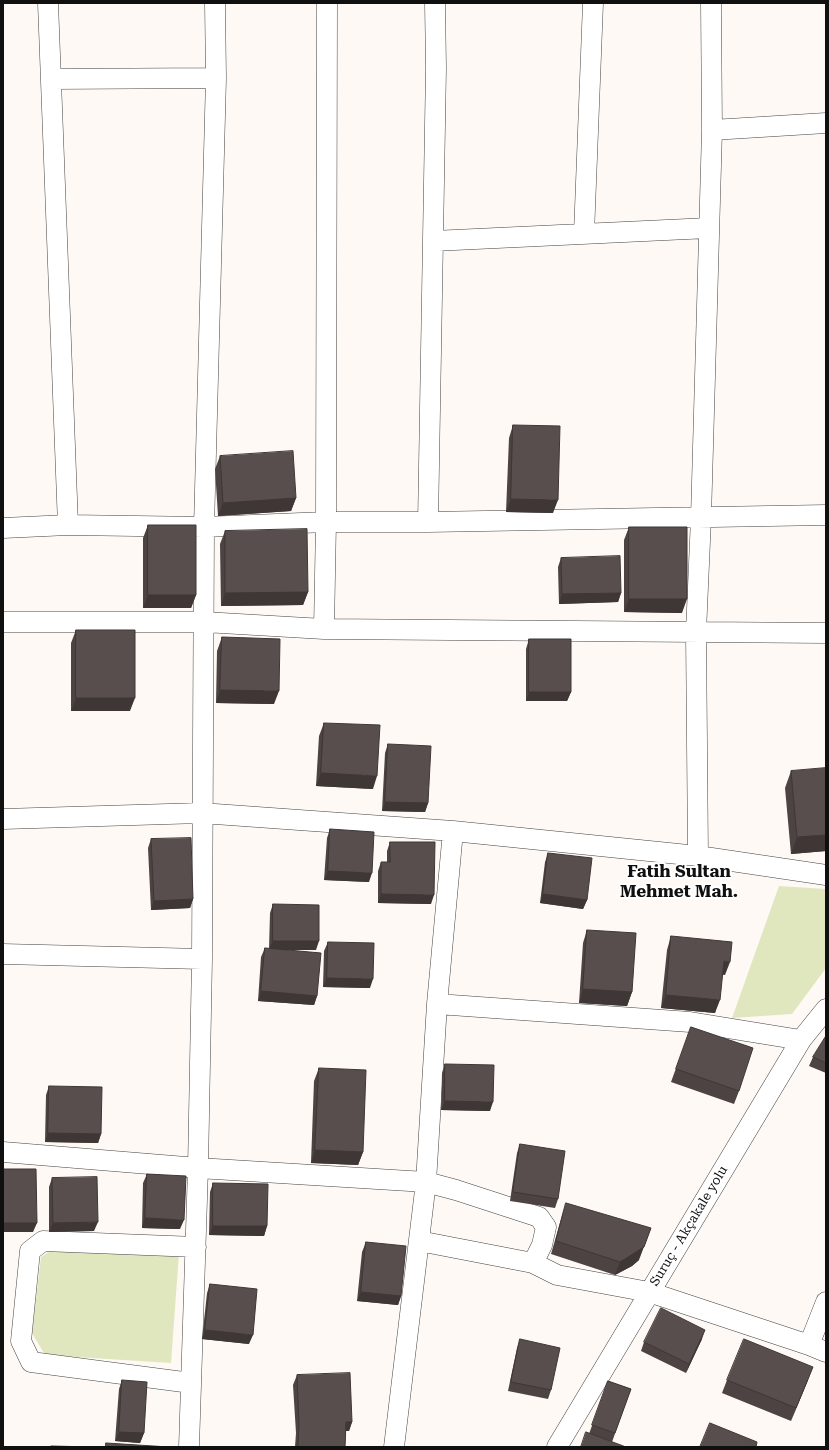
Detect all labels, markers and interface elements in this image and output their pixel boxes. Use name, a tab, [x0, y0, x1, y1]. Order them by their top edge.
district label: Fatih Sultan Mehmet Mah.	[620, 862, 738, 902]
street label: Suruç - Akçakale yolu	[647, 1163, 731, 1289]

